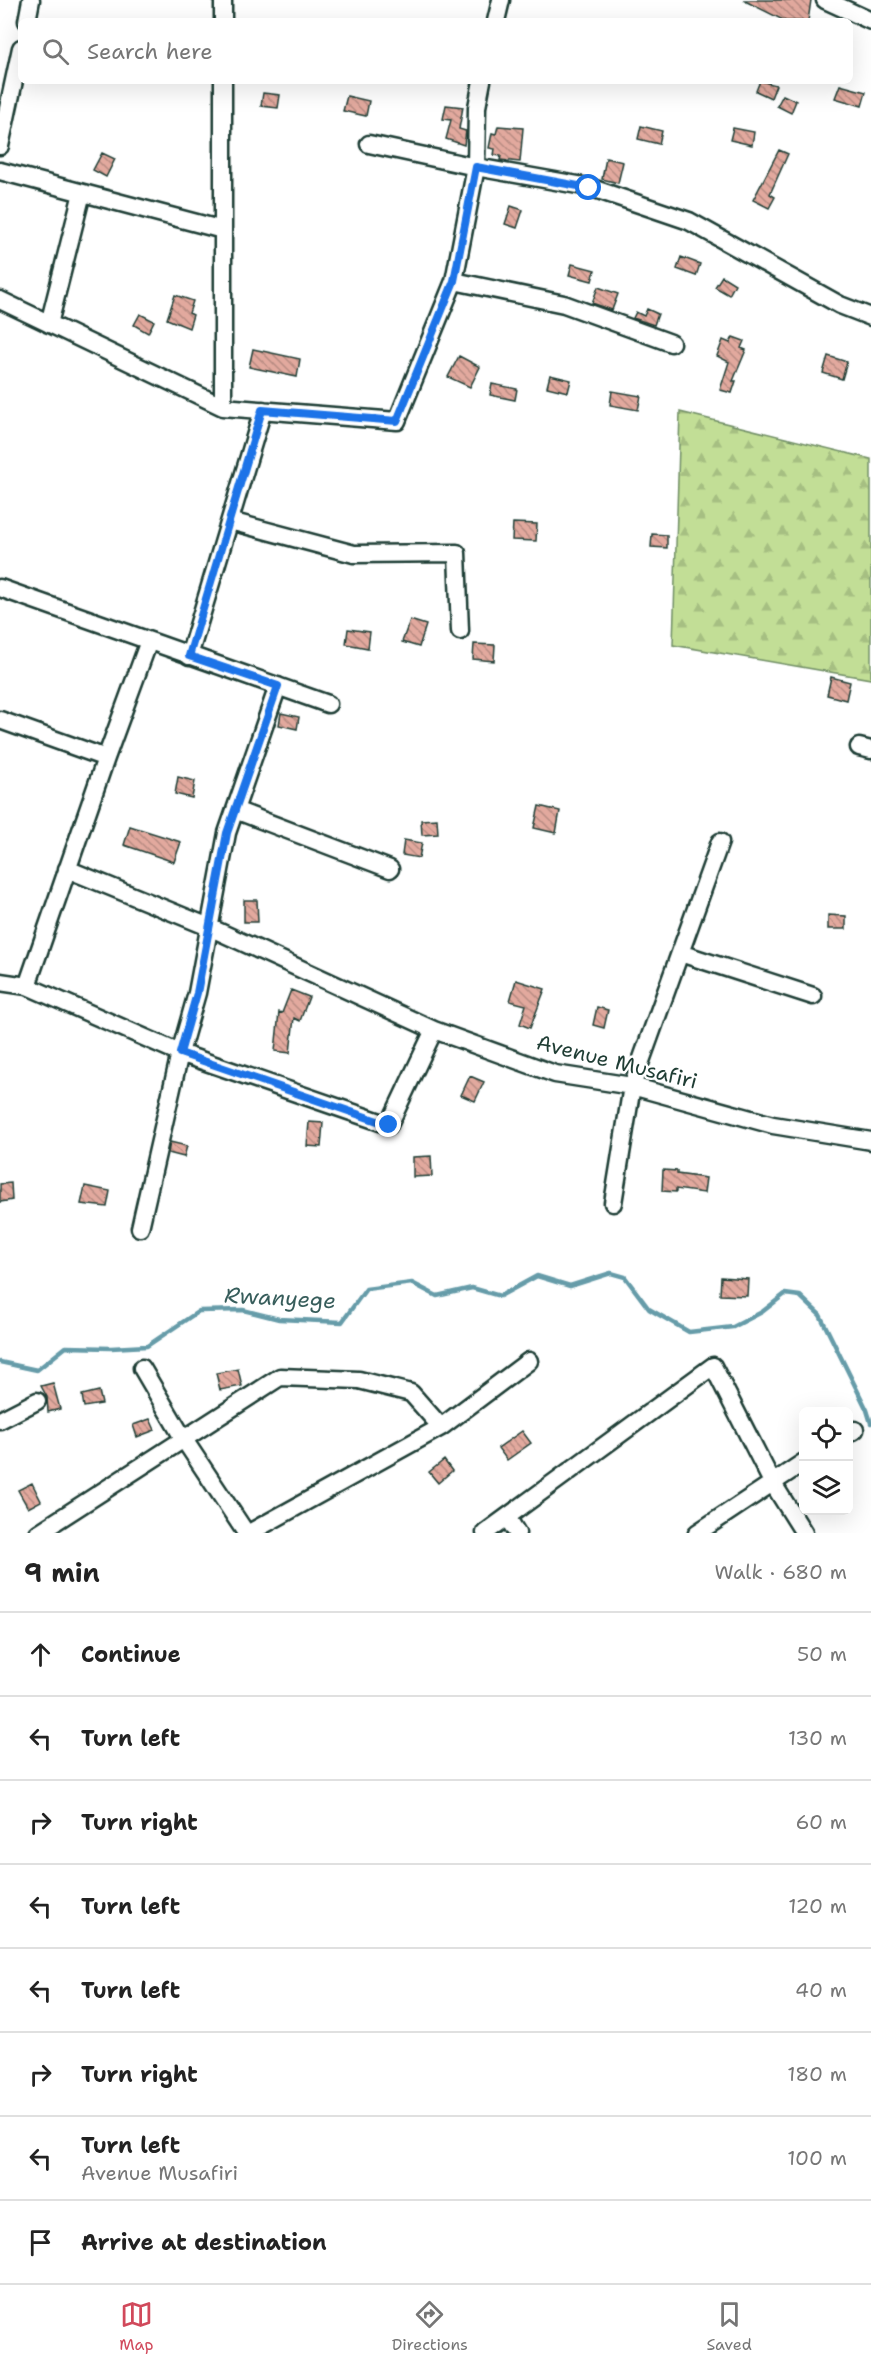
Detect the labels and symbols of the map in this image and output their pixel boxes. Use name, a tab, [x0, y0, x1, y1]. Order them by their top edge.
route start	[575, 174, 601, 200]
street label: Avenue Musafiri	[534, 1028, 700, 1096]
route end	[375, 1111, 401, 1137]
water label: Rwanyege	[224, 1281, 336, 1315]

